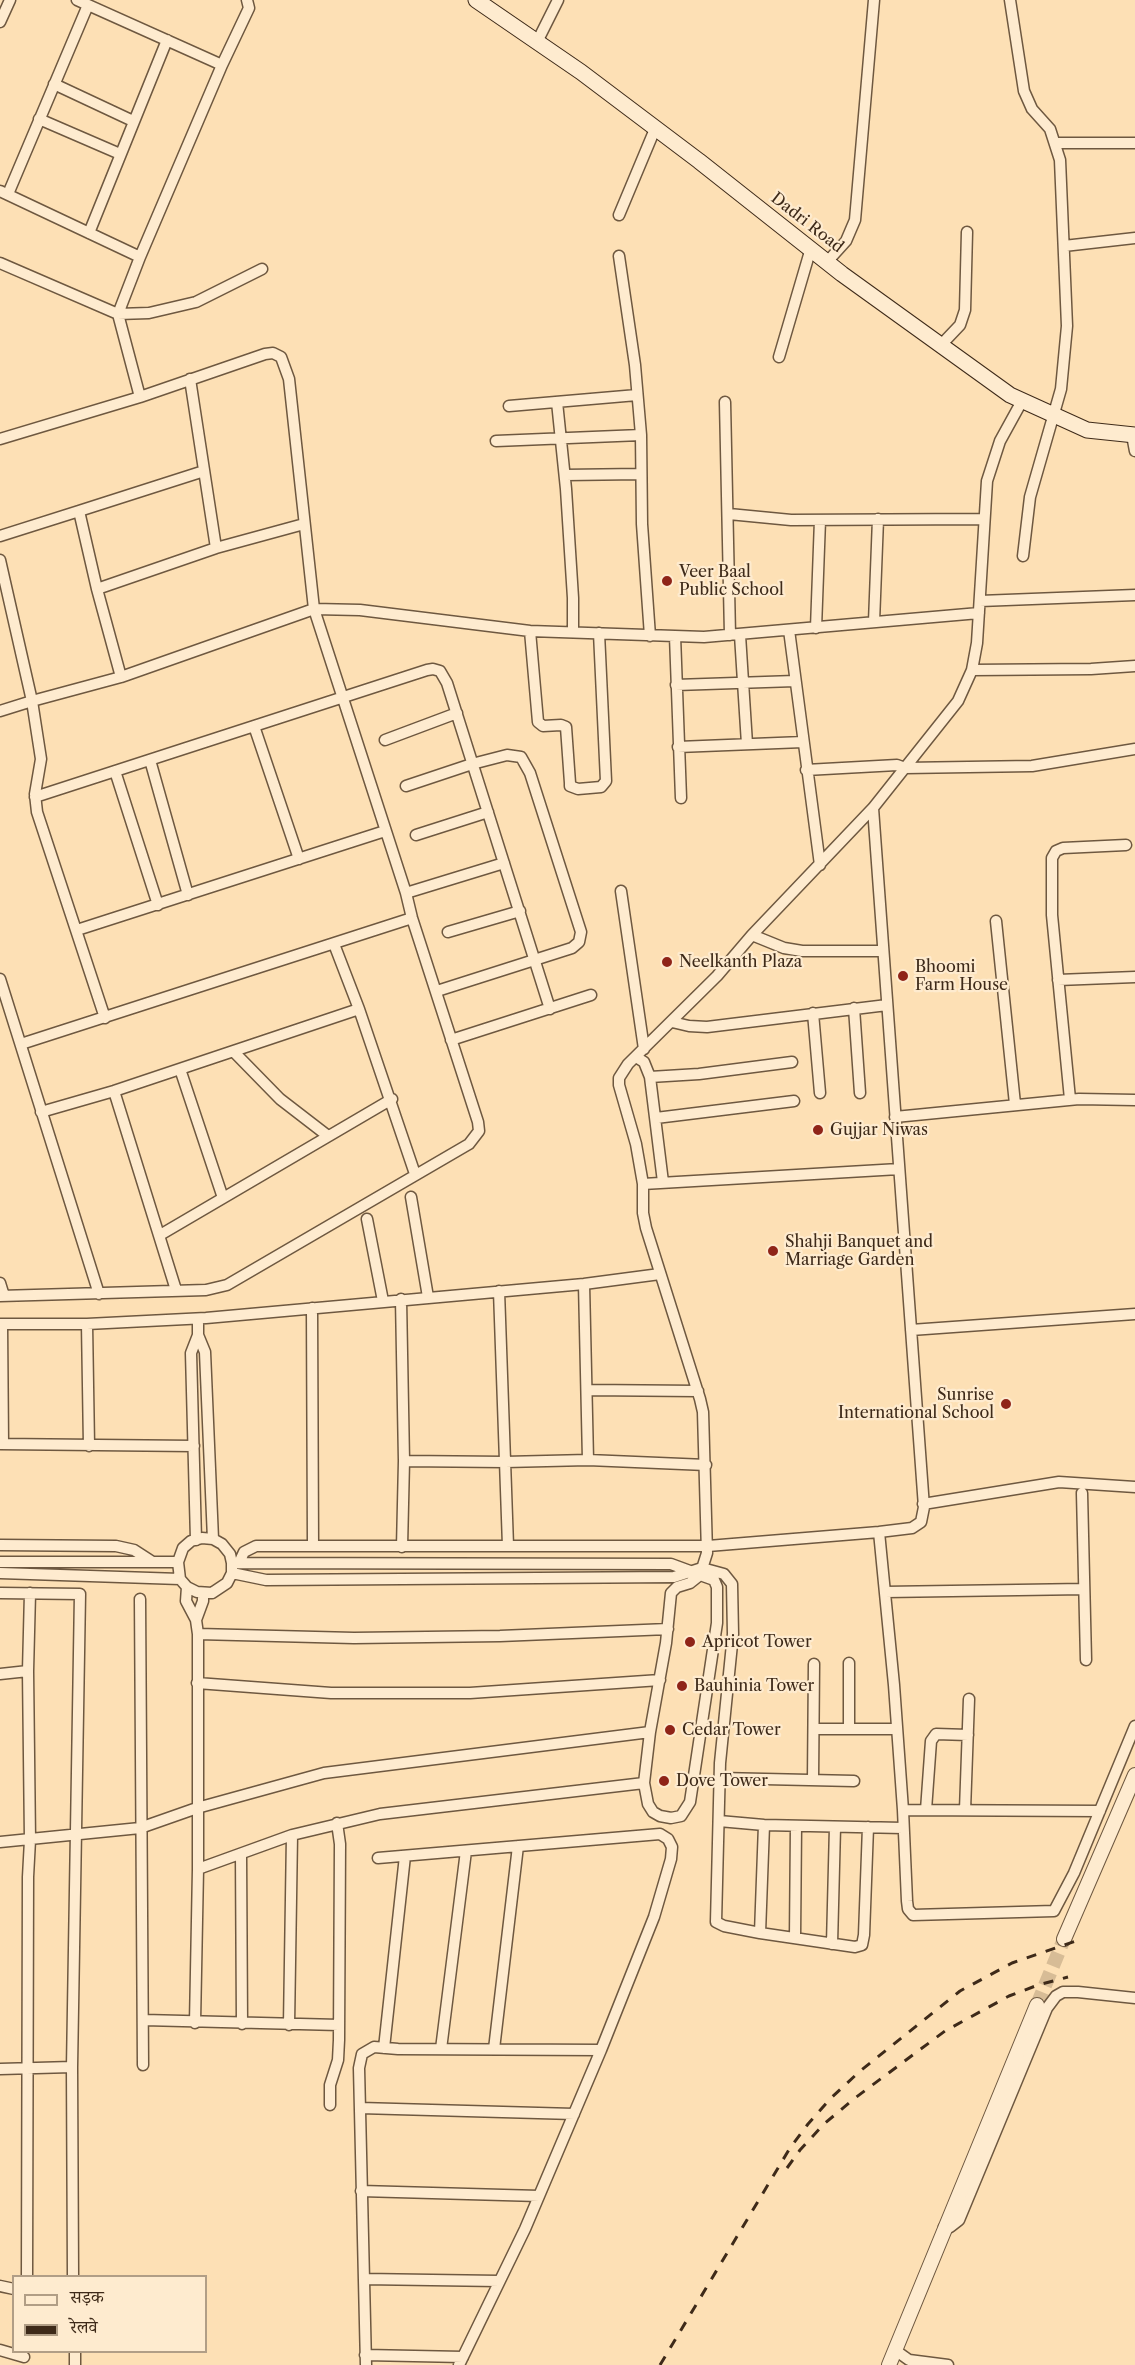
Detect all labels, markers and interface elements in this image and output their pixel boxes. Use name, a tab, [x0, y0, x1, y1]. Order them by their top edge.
street label: Dadri Road	[767, 189, 847, 257]
place label: Veer Baal Public School	[679, 562, 784, 600]
marker: Veer Baal Public School	[660, 574, 674, 588]
place label: Neelkanth Plaza	[679, 952, 802, 972]
marker: Neelkanth Plaza	[660, 955, 674, 969]
place label: Bhoomi Farm House	[915, 957, 1008, 995]
marker: Bhoomi Farm House	[896, 969, 910, 983]
place label: Gujjar Niwas	[830, 1120, 928, 1140]
marker: Gujjar Niwas	[811, 1123, 825, 1137]
place label: Shahji Banquet and Marriage Garden	[785, 1232, 933, 1270]
marker: Shahji Banquet and Marriage Garden	[766, 1244, 780, 1258]
place label: Sunrise International School	[838, 1385, 994, 1423]
marker: Sunrise International School	[999, 1397, 1013, 1411]
place label: Apricot Tower	[702, 1632, 812, 1652]
marker: Apricot Tower	[683, 1635, 697, 1649]
place label: Bauhinia Tower	[694, 1676, 814, 1696]
marker: Bauhinia Tower	[675, 1679, 689, 1693]
place label: Cedar Tower	[682, 1720, 781, 1740]
marker: Cedar Tower	[663, 1723, 677, 1737]
place label: Dove Tower	[676, 1771, 768, 1791]
marker: Dove Tower	[657, 1774, 671, 1788]
legend	[12, 2275, 207, 2353]
text: सड़क	[70, 2286, 104, 2308]
text: रेलवे	[70, 2316, 98, 2338]

